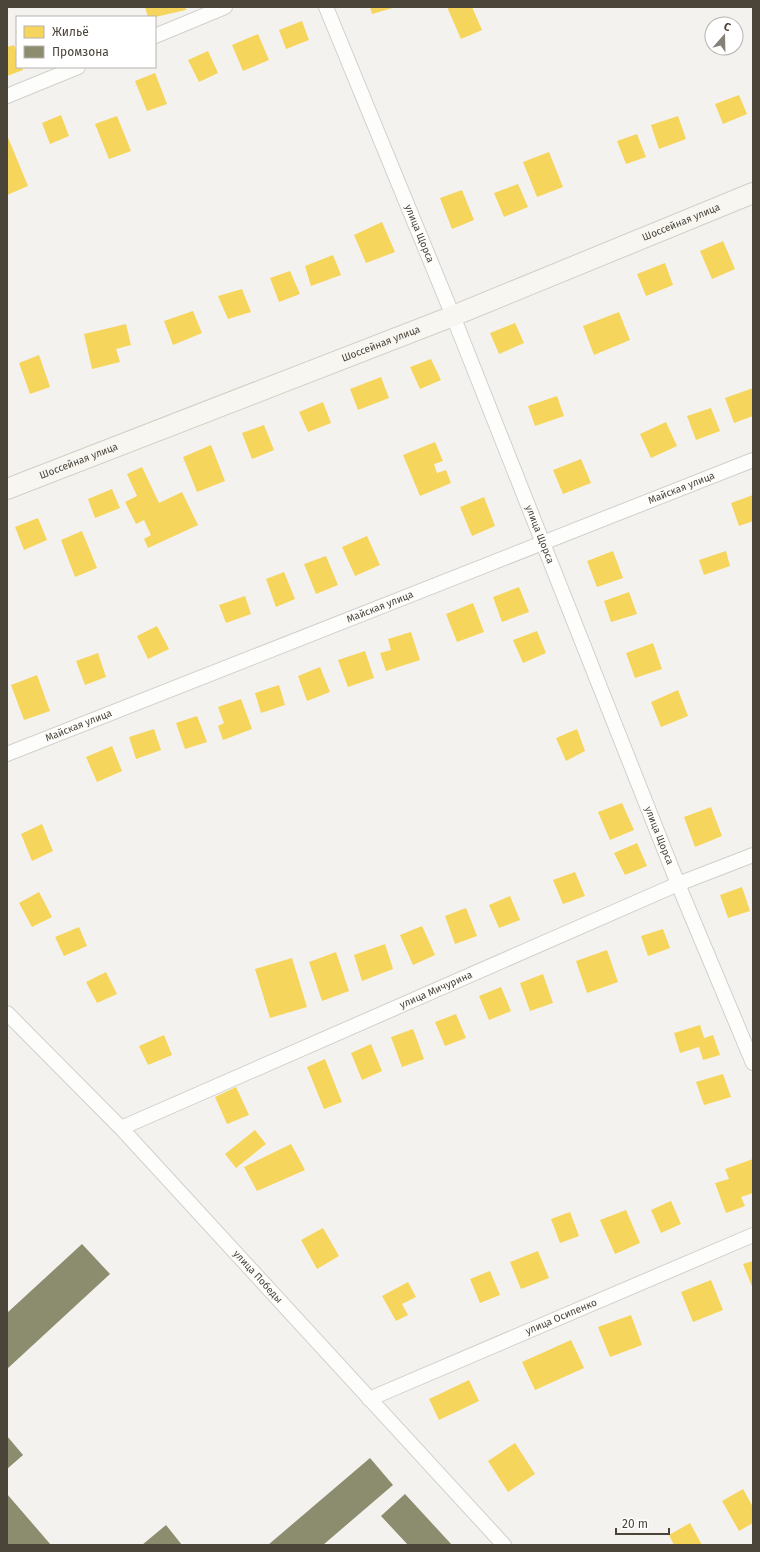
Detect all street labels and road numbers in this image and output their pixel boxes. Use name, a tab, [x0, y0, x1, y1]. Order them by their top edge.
street label: Шоссейная улица	[640, 201, 722, 244]
street label: улица Щорса	[402, 203, 436, 264]
street label: Шоссейная улица	[340, 323, 422, 365]
street label: Шоссейная улица	[38, 441, 120, 482]
street label: Майская улица	[646, 470, 717, 507]
street label: улица Щорса	[523, 504, 556, 565]
street label: Майская улица	[345, 588, 415, 625]
street label: Майская улица	[44, 707, 114, 744]
street label: улица Щорса	[642, 805, 676, 867]
street label: улица Мичурина	[398, 969, 474, 1011]
street label: улица Победы	[231, 1248, 285, 1306]
street label: улица Осипенко	[524, 1296, 599, 1337]

